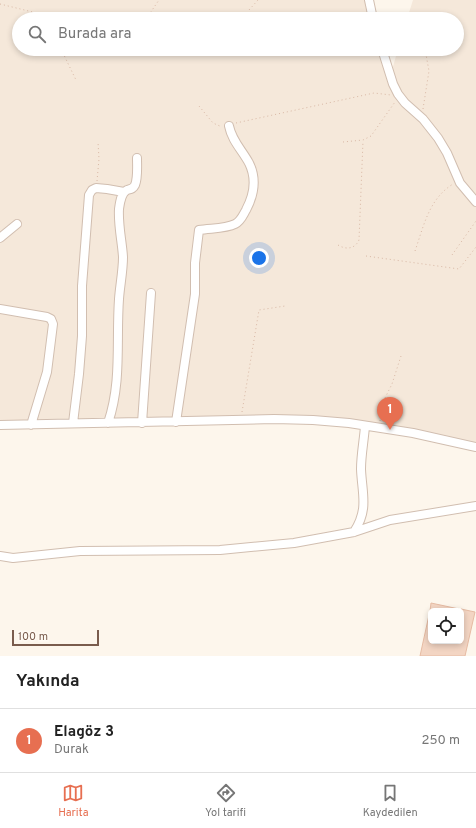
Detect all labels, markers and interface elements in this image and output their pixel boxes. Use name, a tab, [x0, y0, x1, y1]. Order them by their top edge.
search box	[12, 12, 464, 56]
icon: search	[26, 23, 48, 45]
text: Burada ara	[58, 25, 131, 44]
your location	[249, 248, 269, 268]
pin: 1	[377, 397, 403, 430]
map controls	[428, 608, 464, 644]
button: locate	[428, 608, 464, 644]
scale bar	[12, 628, 99, 647]
text: 100 m	[18, 630, 48, 644]
text: Yakında	[16, 671, 80, 693]
text: Elagöz 3	[54, 723, 114, 742]
text: 1	[26, 733, 32, 749]
text: 250 m	[422, 733, 460, 749]
text: Durak	[54, 742, 89, 758]
tab: Harita	[58, 782, 88, 820]
tab: Yol tarifi	[205, 782, 246, 820]
tab: Kaydedilen	[363, 782, 418, 820]

